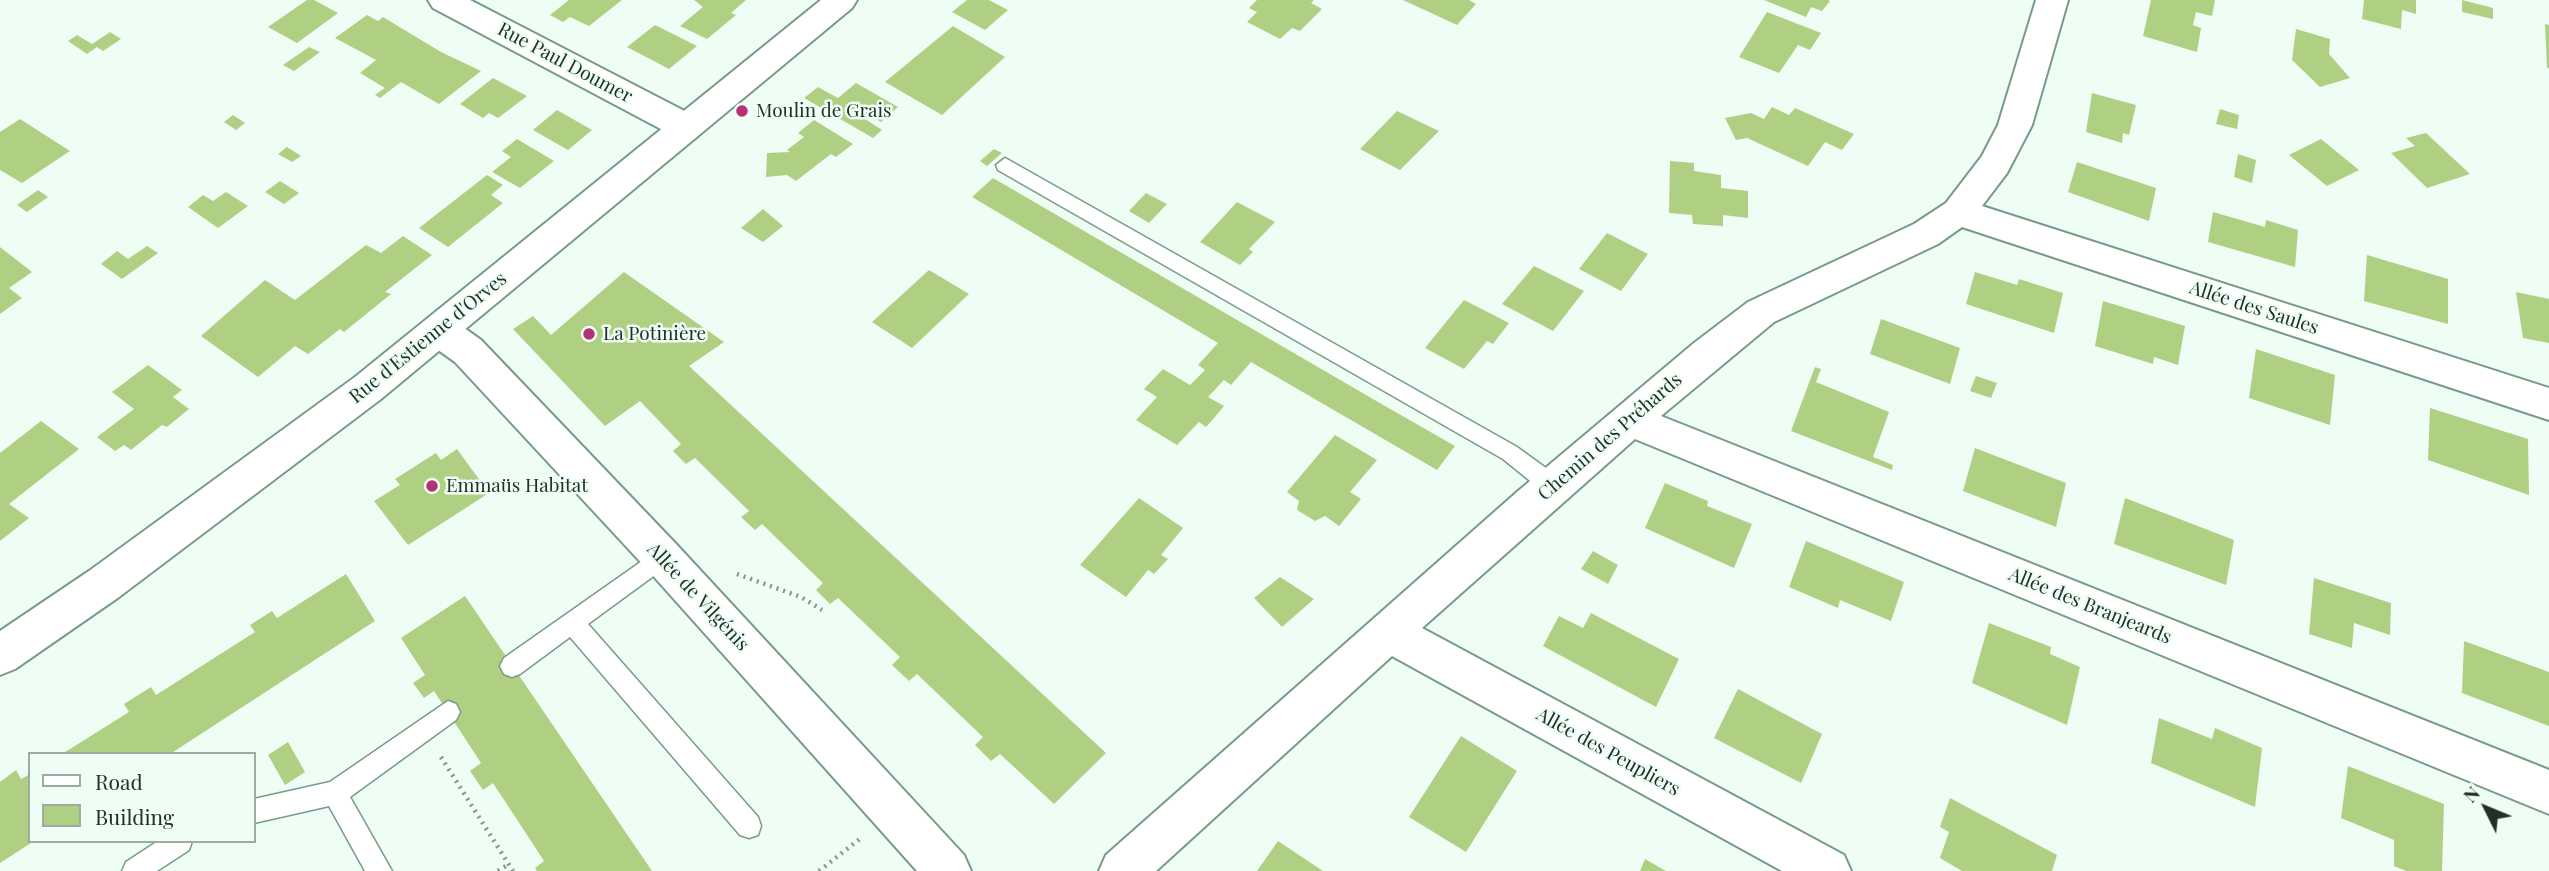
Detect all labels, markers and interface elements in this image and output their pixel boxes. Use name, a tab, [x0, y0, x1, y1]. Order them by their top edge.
street label: Rue Paul Doumer	[494, 18, 636, 108]
place label: Moulin de Grais	[756, 100, 891, 122]
marker: Moulin de Grais	[734, 103, 750, 119]
street label: Rue d'Estienne d'Orves	[345, 268, 511, 408]
street label: Allée des Saules	[2186, 276, 2322, 340]
place label: La Potinière	[603, 323, 706, 345]
marker: La Potinière	[581, 326, 597, 342]
street label: Chemin des Préhards	[1533, 368, 1687, 506]
place label: Emmaüs Habitat	[446, 475, 588, 497]
marker: Emmaüs Habitat	[424, 478, 440, 494]
street label: Allée de Vilgénis	[642, 538, 754, 656]
street label: Allée des Branjeards	[2005, 563, 2175, 649]
street label: Allée des Peupliers	[1532, 703, 1684, 801]
legend	[28, 752, 256, 843]
text: Road	[95, 767, 143, 795]
north arrow	[2451, 773, 2521, 843]
text: N	[2456, 780, 2485, 808]
text: Building	[95, 802, 174, 830]

